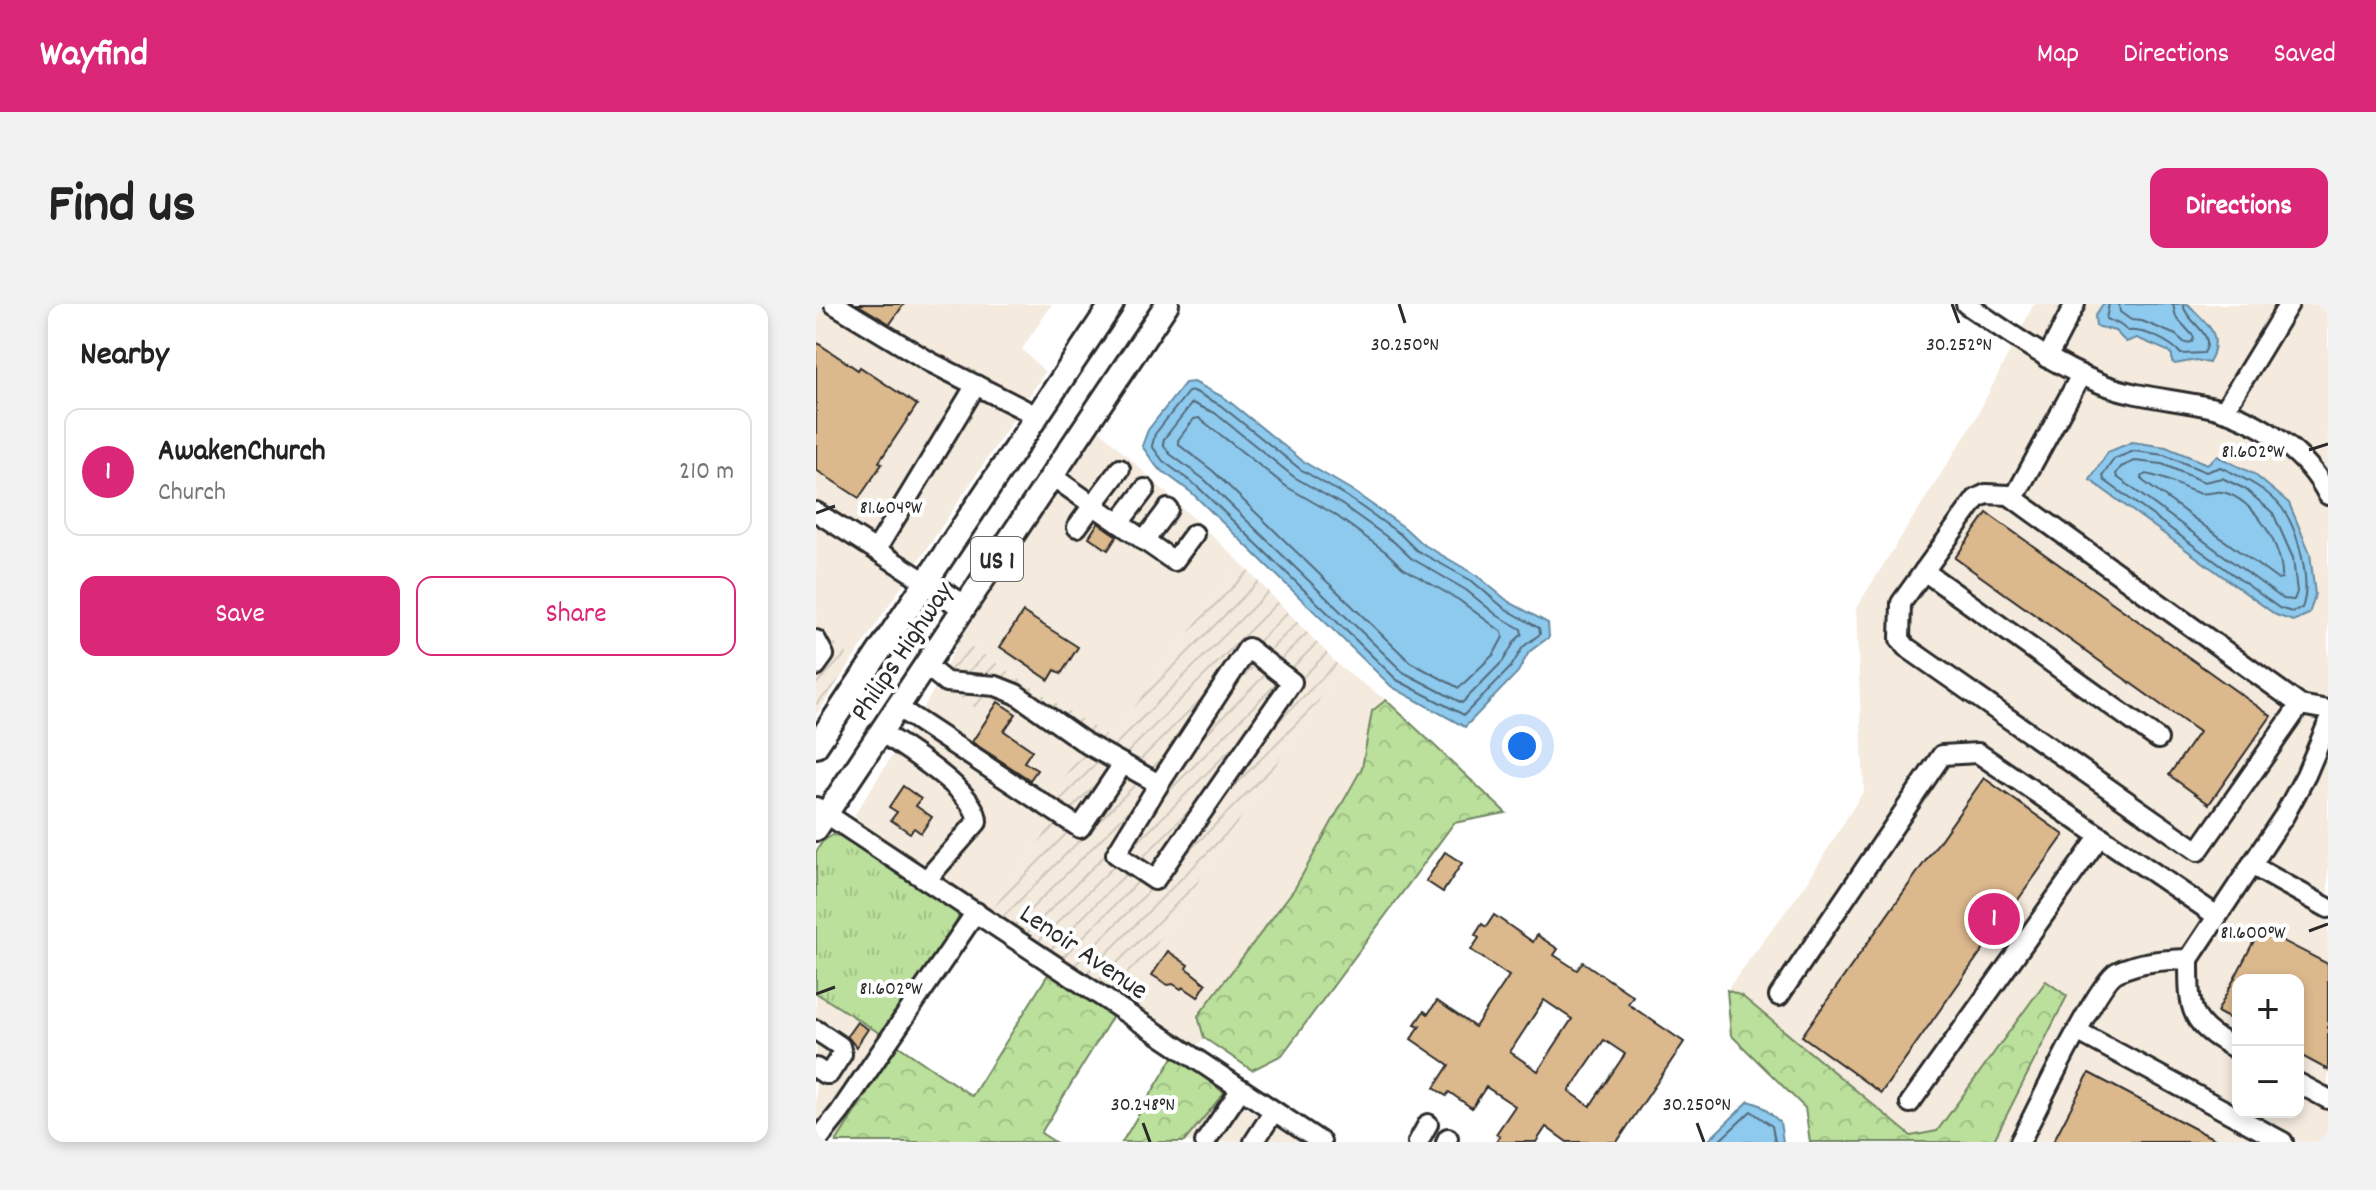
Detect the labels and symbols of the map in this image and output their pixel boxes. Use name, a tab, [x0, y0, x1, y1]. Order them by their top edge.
text: 30.250°N	[1371, 332, 1439, 360]
text: 30.252°N	[1926, 332, 1992, 360]
text: 81.602°W	[2221, 439, 2285, 467]
text: 81.604°W	[860, 495, 923, 523]
road number: US 1	[971, 537, 1023, 581]
street label: Philips Highway	[843, 574, 966, 731]
your location	[1502, 726, 1542, 766]
pin: 1	[1968, 889, 2020, 949]
street label: Lenoir Avenue	[1010, 896, 1155, 1012]
text: 81.600°W	[2220, 920, 2286, 948]
text: 81.602°W	[859, 976, 923, 1004]
text: 30.248°N	[1111, 1092, 1175, 1120]
text: 30.250°N	[1663, 1092, 1731, 1120]

